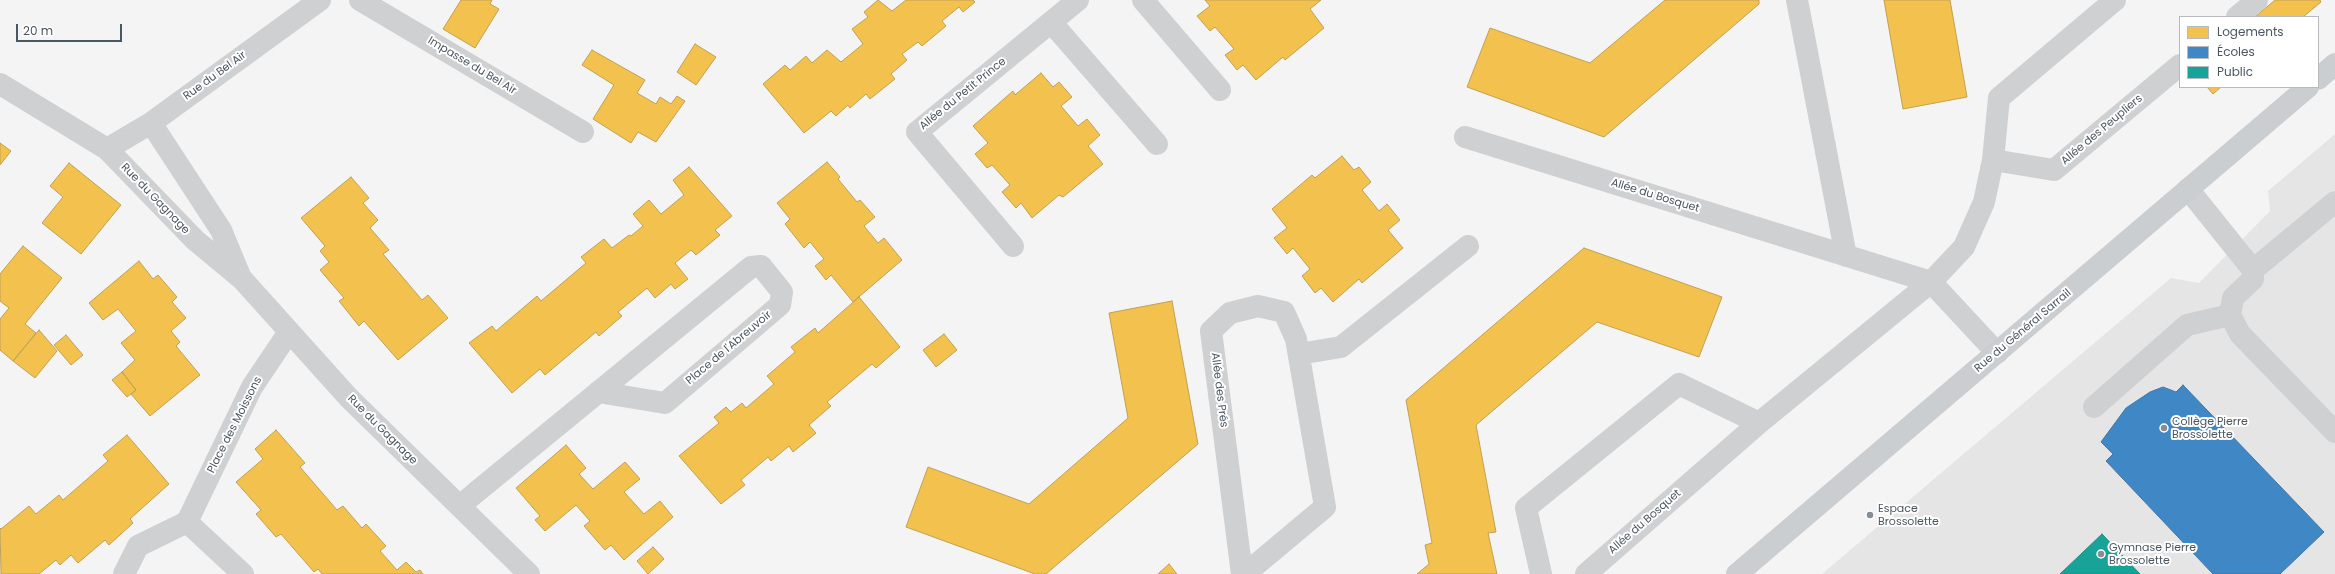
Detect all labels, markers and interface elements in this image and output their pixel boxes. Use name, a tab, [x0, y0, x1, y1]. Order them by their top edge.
scale bar	[18, 16, 124, 42]
legend	[2179, 16, 2319, 88]
text: 20 m	[23, 22, 53, 39]
text: Logements	[2217, 23, 2284, 40]
street label: Impasse du Bel Air	[425, 34, 519, 98]
text: Écoles	[2217, 43, 2255, 60]
street label: Rue du Bel Air	[181, 49, 249, 103]
street label: Allée du Petit Prince	[917, 55, 1009, 133]
text: Public	[2217, 63, 2253, 80]
street label: Allée des Peupliers	[2059, 92, 2145, 168]
street label: Rue du Gagnage	[118, 161, 192, 237]
street label: Allée du Bosquet	[1609, 176, 1701, 216]
street label: Rue du Général Sarrail	[1972, 287, 2074, 375]
street label: Place de l'Abreuvoir	[684, 308, 774, 388]
street label: Allée des Prés	[1208, 352, 1230, 428]
street label: Place des Moissons	[205, 375, 265, 475]
street label: Rue du Gagnage	[344, 392, 420, 468]
place label: Collège Pierre Brossolette	[2172, 415, 2248, 441]
marker: Collège Pierre Brossolette	[2159, 423, 2169, 433]
street label: Allée du Bosquet	[1606, 487, 1684, 557]
place label: Espace Brossolette	[1878, 502, 1939, 528]
marker: Espace Brossolette	[1865, 510, 1875, 520]
place label: Gymnase Pierre Brossolette	[2109, 541, 2196, 567]
marker: Gymnase Pierre Brossolette	[2096, 549, 2106, 559]

